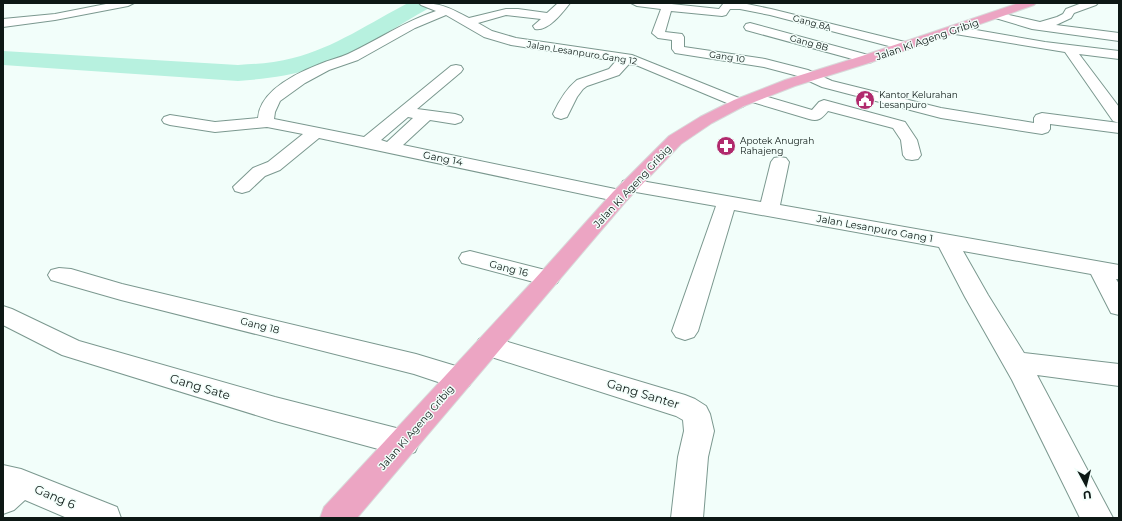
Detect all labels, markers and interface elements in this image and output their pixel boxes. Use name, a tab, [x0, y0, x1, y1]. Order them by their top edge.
street label: Gang 8A	[792, 12, 833, 33]
street label: Jalan Ki Ageng Gribig	[873, 16, 980, 64]
street label: Gang 8B	[789, 32, 830, 53]
street label: Jalan Lesanpuro Gang 12	[525, 38, 638, 67]
street label: Gang 10	[708, 48, 746, 65]
public building icon: Kantor Kelurahan Lesanpuro	[854, 89, 876, 111]
place label: Kantor Kelurahan Lesanpuro	[879, 89, 958, 110]
pharmacy icon: Apotek Anugrah Rahajeng	[715, 135, 737, 157]
place label: Apotek Anugrah Rahajeng	[740, 135, 814, 156]
street label: Jalan Ki Ageng Gribig	[590, 142, 674, 231]
street label: Gang 14	[422, 148, 464, 169]
street label: Jalan Lesanpuro Gang 1	[815, 212, 934, 245]
street label: Gang 16	[488, 257, 530, 280]
street label: Gang 18	[239, 314, 281, 337]
street label: Gang Sate	[168, 370, 232, 403]
street label: Gang Santer	[605, 375, 681, 412]
street label: Jalan Ki Ageng Gribig	[375, 382, 457, 473]
north arrow	[1066, 465, 1106, 505]
street label: Gang 6	[32, 481, 78, 512]
text: U	[1082, 487, 1092, 502]

